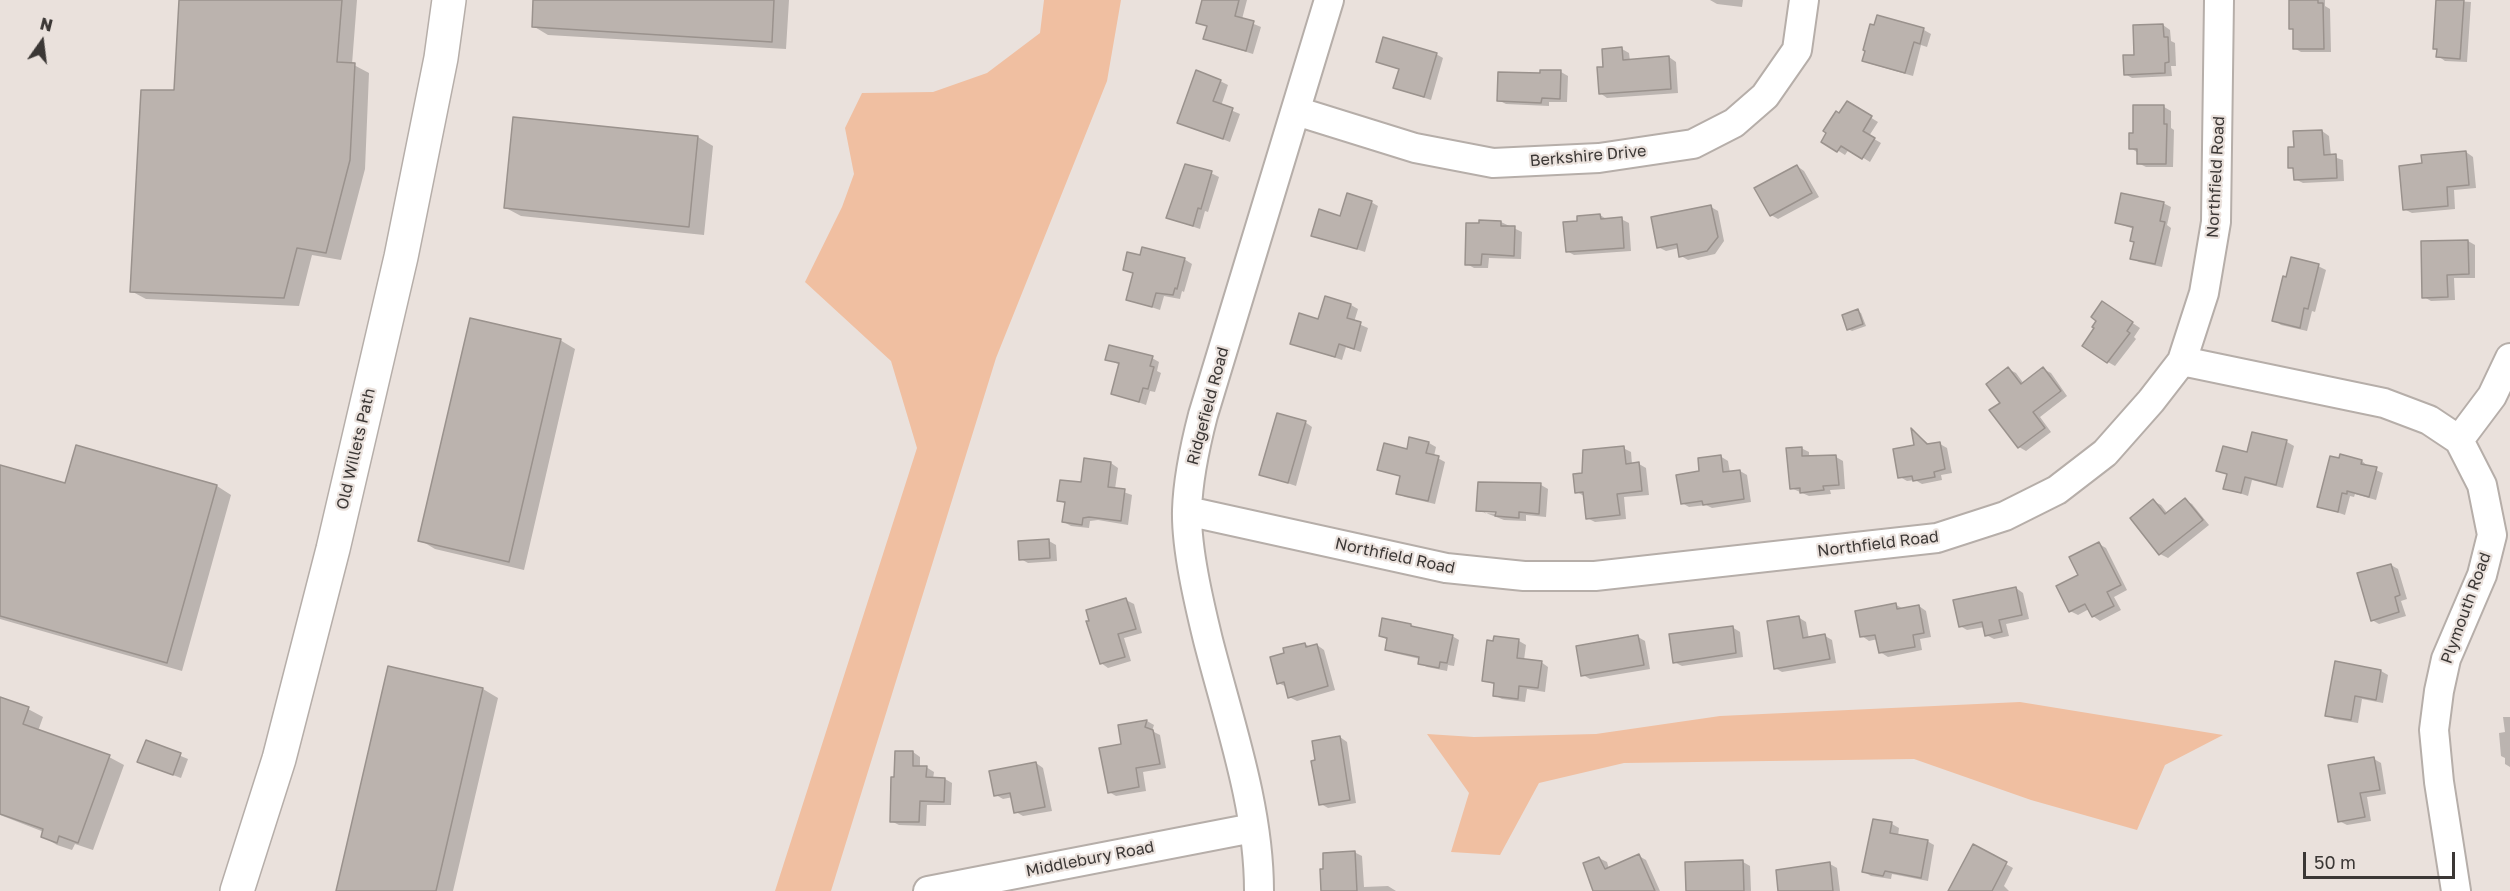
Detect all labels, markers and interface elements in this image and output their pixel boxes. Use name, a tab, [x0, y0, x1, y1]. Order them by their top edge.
north arrow	[12, 12, 72, 72]
text: N	[38, 13, 55, 36]
street label: Northfield Road	[2203, 116, 2229, 238]
street label: Berkshire Drive	[1529, 141, 1647, 171]
street label: Ridgefield Road	[1183, 345, 1233, 467]
street label: Old Willets Path	[333, 386, 379, 512]
street label: Northfield Road	[1816, 527, 1940, 561]
street label: Northfield Road	[1333, 534, 1457, 578]
street label: Plymouth Road	[2437, 550, 2495, 666]
street label: Middlebury Road	[1024, 837, 1156, 881]
scale bar	[2306, 840, 2458, 878]
text: 50 m	[2314, 851, 2356, 873]

